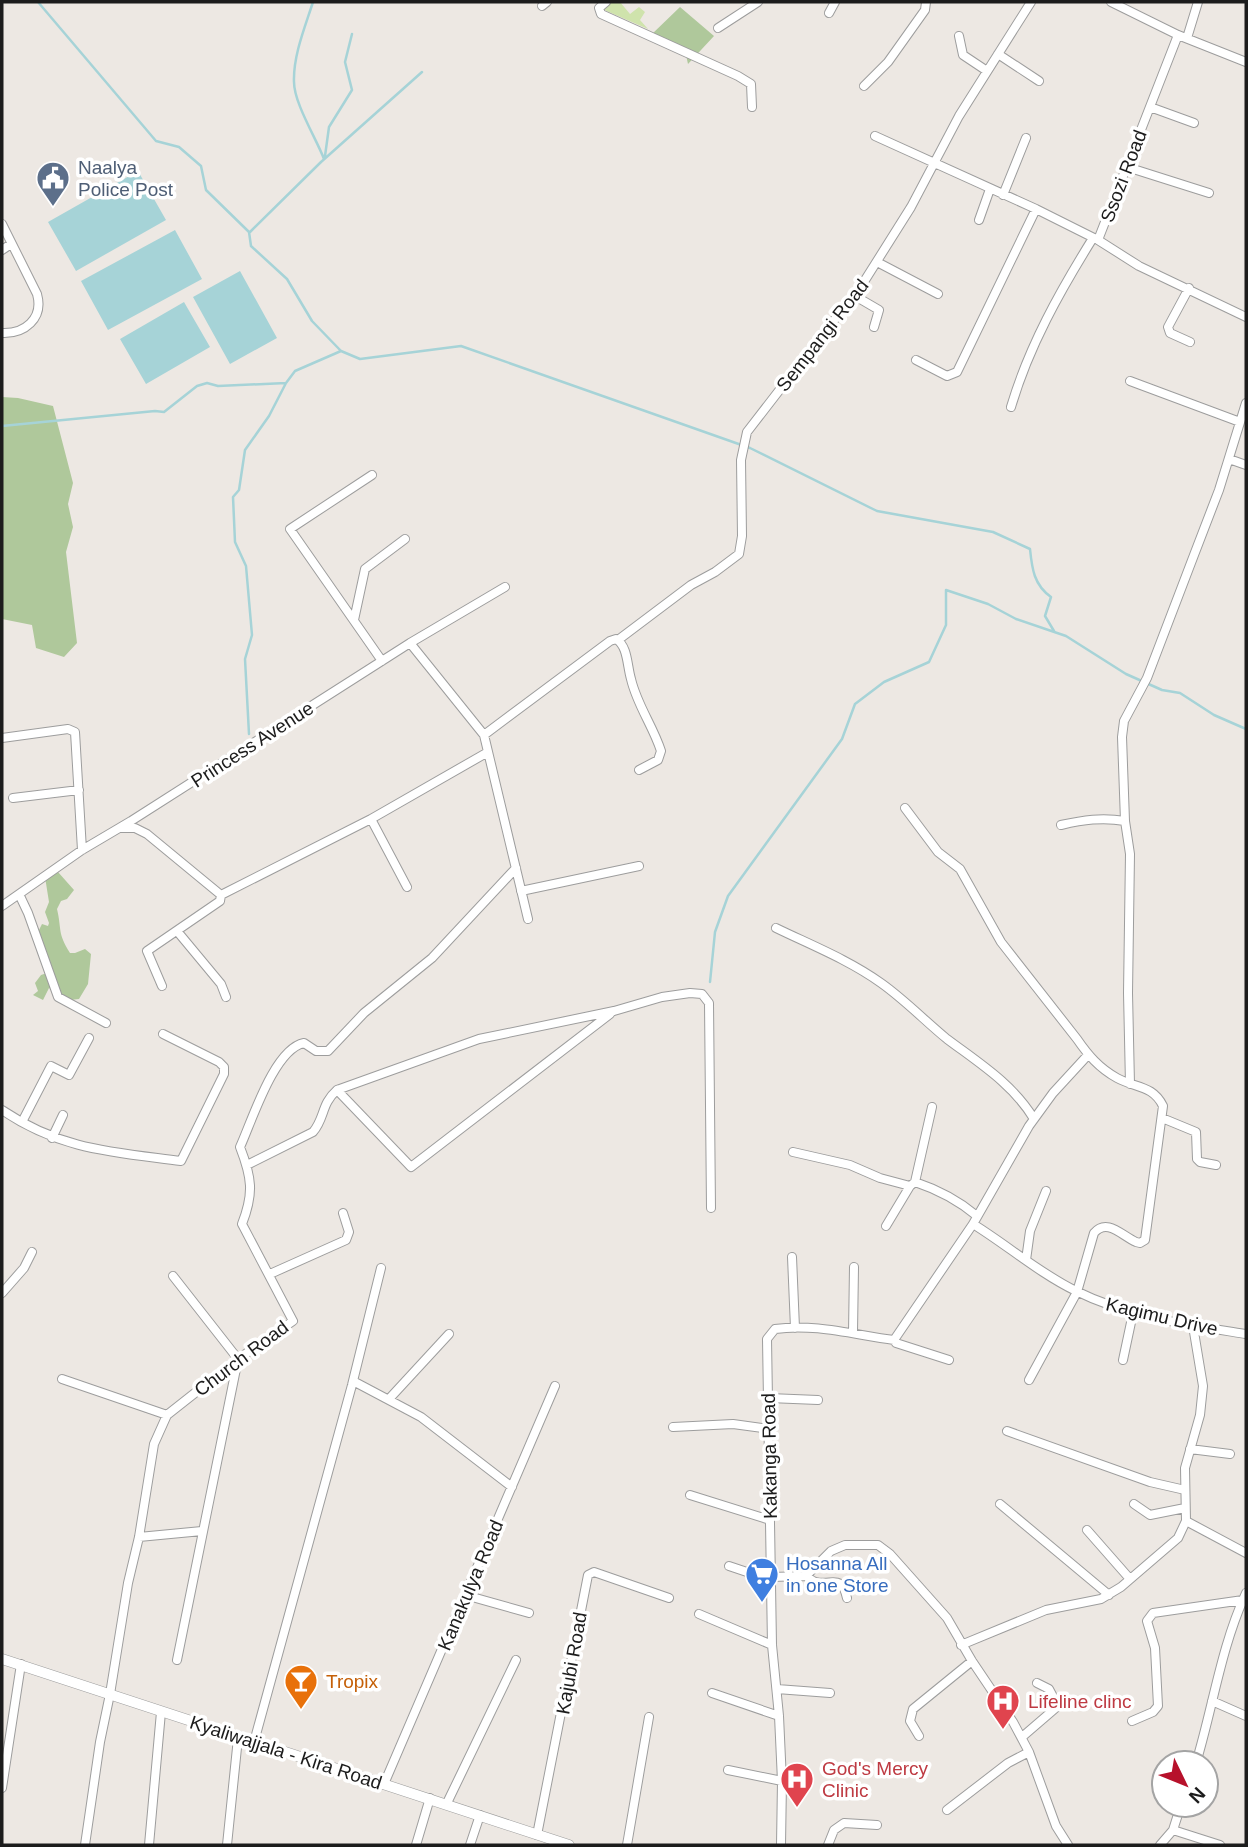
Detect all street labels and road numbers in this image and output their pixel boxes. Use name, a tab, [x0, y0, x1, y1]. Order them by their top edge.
street label: Ssozi Road	[1096, 127, 1151, 225]
street label: Sempangi Road	[772, 275, 873, 395]
street label: Princess Avenue	[187, 697, 317, 792]
street label: Kagimu Drive	[1104, 1293, 1220, 1340]
street label: Church Road	[190, 1316, 292, 1400]
street label: Kakanga Road	[758, 1393, 781, 1519]
street label: Kanakulya Road	[434, 1517, 507, 1653]
street label: Kajubi Road	[552, 1610, 591, 1716]
street label: Kyaliwajjala - Kira Road	[187, 1711, 385, 1793]

